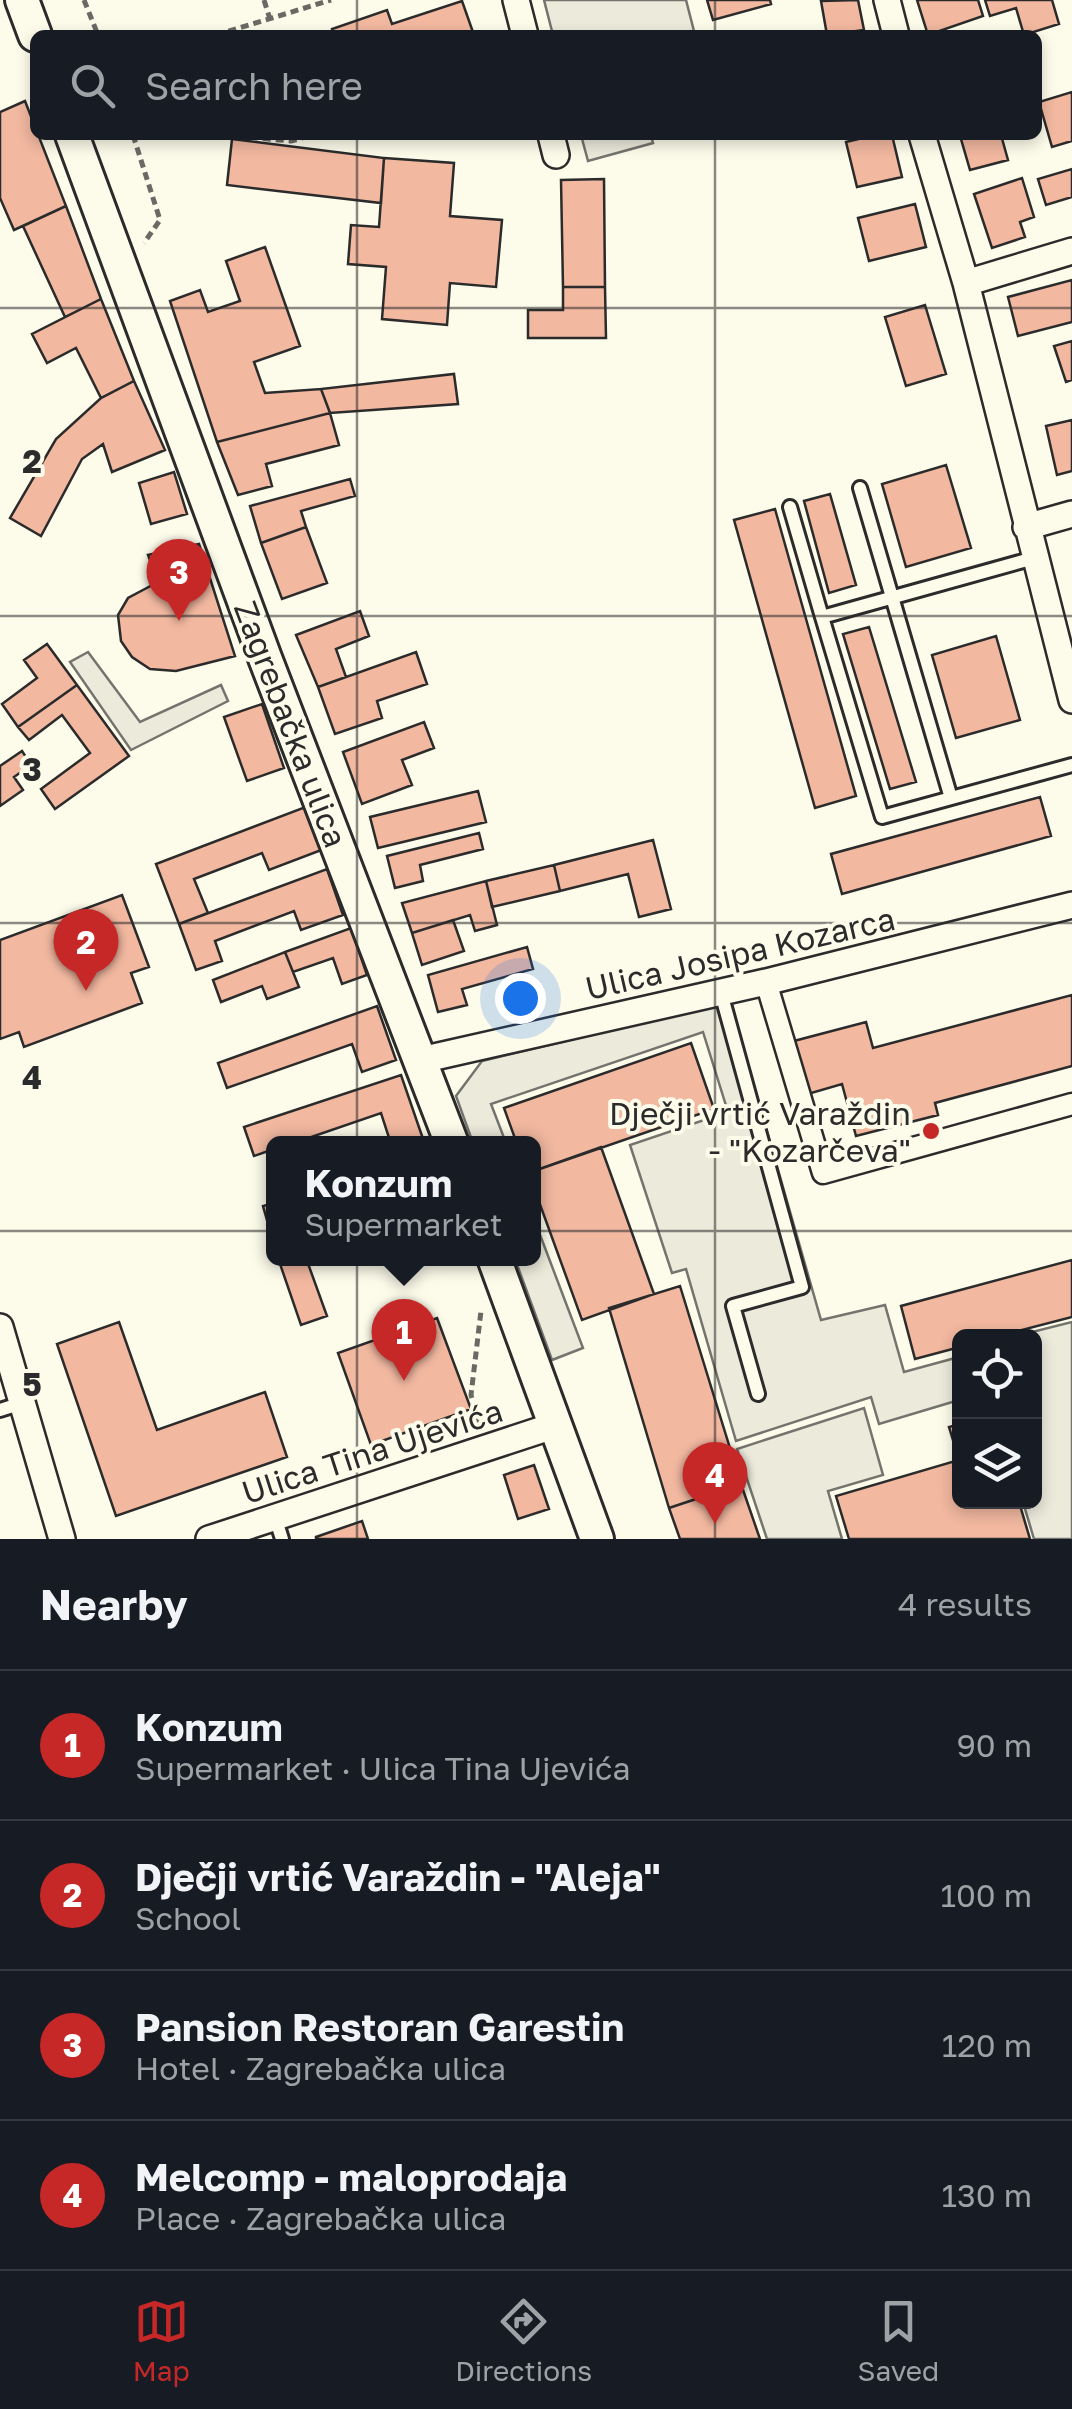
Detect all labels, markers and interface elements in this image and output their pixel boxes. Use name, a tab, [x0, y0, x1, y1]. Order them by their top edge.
search box	[30, 30, 1042, 140]
icon: search	[65, 58, 120, 113]
text: Search here	[145, 63, 363, 108]
text: 2	[22, 442, 42, 480]
pin: 3	[146, 538, 212, 621]
street label: Zagrebačka ulica	[227, 596, 355, 852]
text: 3	[22, 750, 42, 788]
street label: Ulica Josipa Kozarca	[581, 899, 899, 1007]
pin: 2	[54, 908, 118, 991]
your location	[495, 973, 546, 1024]
text: 4	[22, 1058, 42, 1096]
place label: Dječji vrtić Varaždin - "Kozarčeva"	[609, 1094, 911, 1169]
marker: Dječji vrtić Varaždin - "Kozarčeva"	[920, 1120, 942, 1142]
popup	[266, 1136, 541, 1266]
text: Konzum	[304, 1160, 452, 1205]
text: Supermarket	[304, 1205, 503, 1243]
pin: 1	[372, 1298, 436, 1381]
map controls	[952, 1329, 1042, 1509]
button: locate	[952, 1329, 1042, 1419]
text: 5	[22, 1365, 42, 1403]
street label: Ulica Tina Ujevića	[237, 1391, 507, 1511]
button: layers	[952, 1419, 1042, 1509]
pin: 4	[682, 1442, 748, 1524]
text: Nearby	[40, 1579, 188, 1629]
text: 4 results	[898, 1585, 1032, 1623]
text: Konzum	[135, 1704, 283, 1749]
text: 1	[64, 1726, 81, 1764]
text: 90 m	[956, 1726, 1032, 1764]
text: Supermarket · Ulica Tina Ujevića	[135, 1749, 631, 1787]
text: Dječji vrtić Varaždin - "Aleja"	[135, 1854, 661, 1899]
text: 2	[63, 1876, 82, 1914]
text: 100 m	[940, 1876, 1032, 1914]
text: School	[135, 1899, 241, 1937]
text: Pansion Restoran Garestin	[135, 2004, 624, 2049]
text: 3	[63, 2026, 82, 2064]
text: 120 m	[942, 2026, 1032, 2064]
text: Hotel · Zagrebačka ulica	[135, 2049, 506, 2087]
text: Melcomp - maloprodaja	[135, 2154, 567, 2199]
text: 4	[62, 2176, 83, 2214]
text: 130 m	[942, 2176, 1032, 2214]
text: Place · Zagrebačka ulica	[135, 2199, 506, 2237]
tab: Map	[133, 2294, 190, 2387]
tab: Directions	[455, 2294, 592, 2387]
tab: Saved	[857, 2294, 939, 2387]

